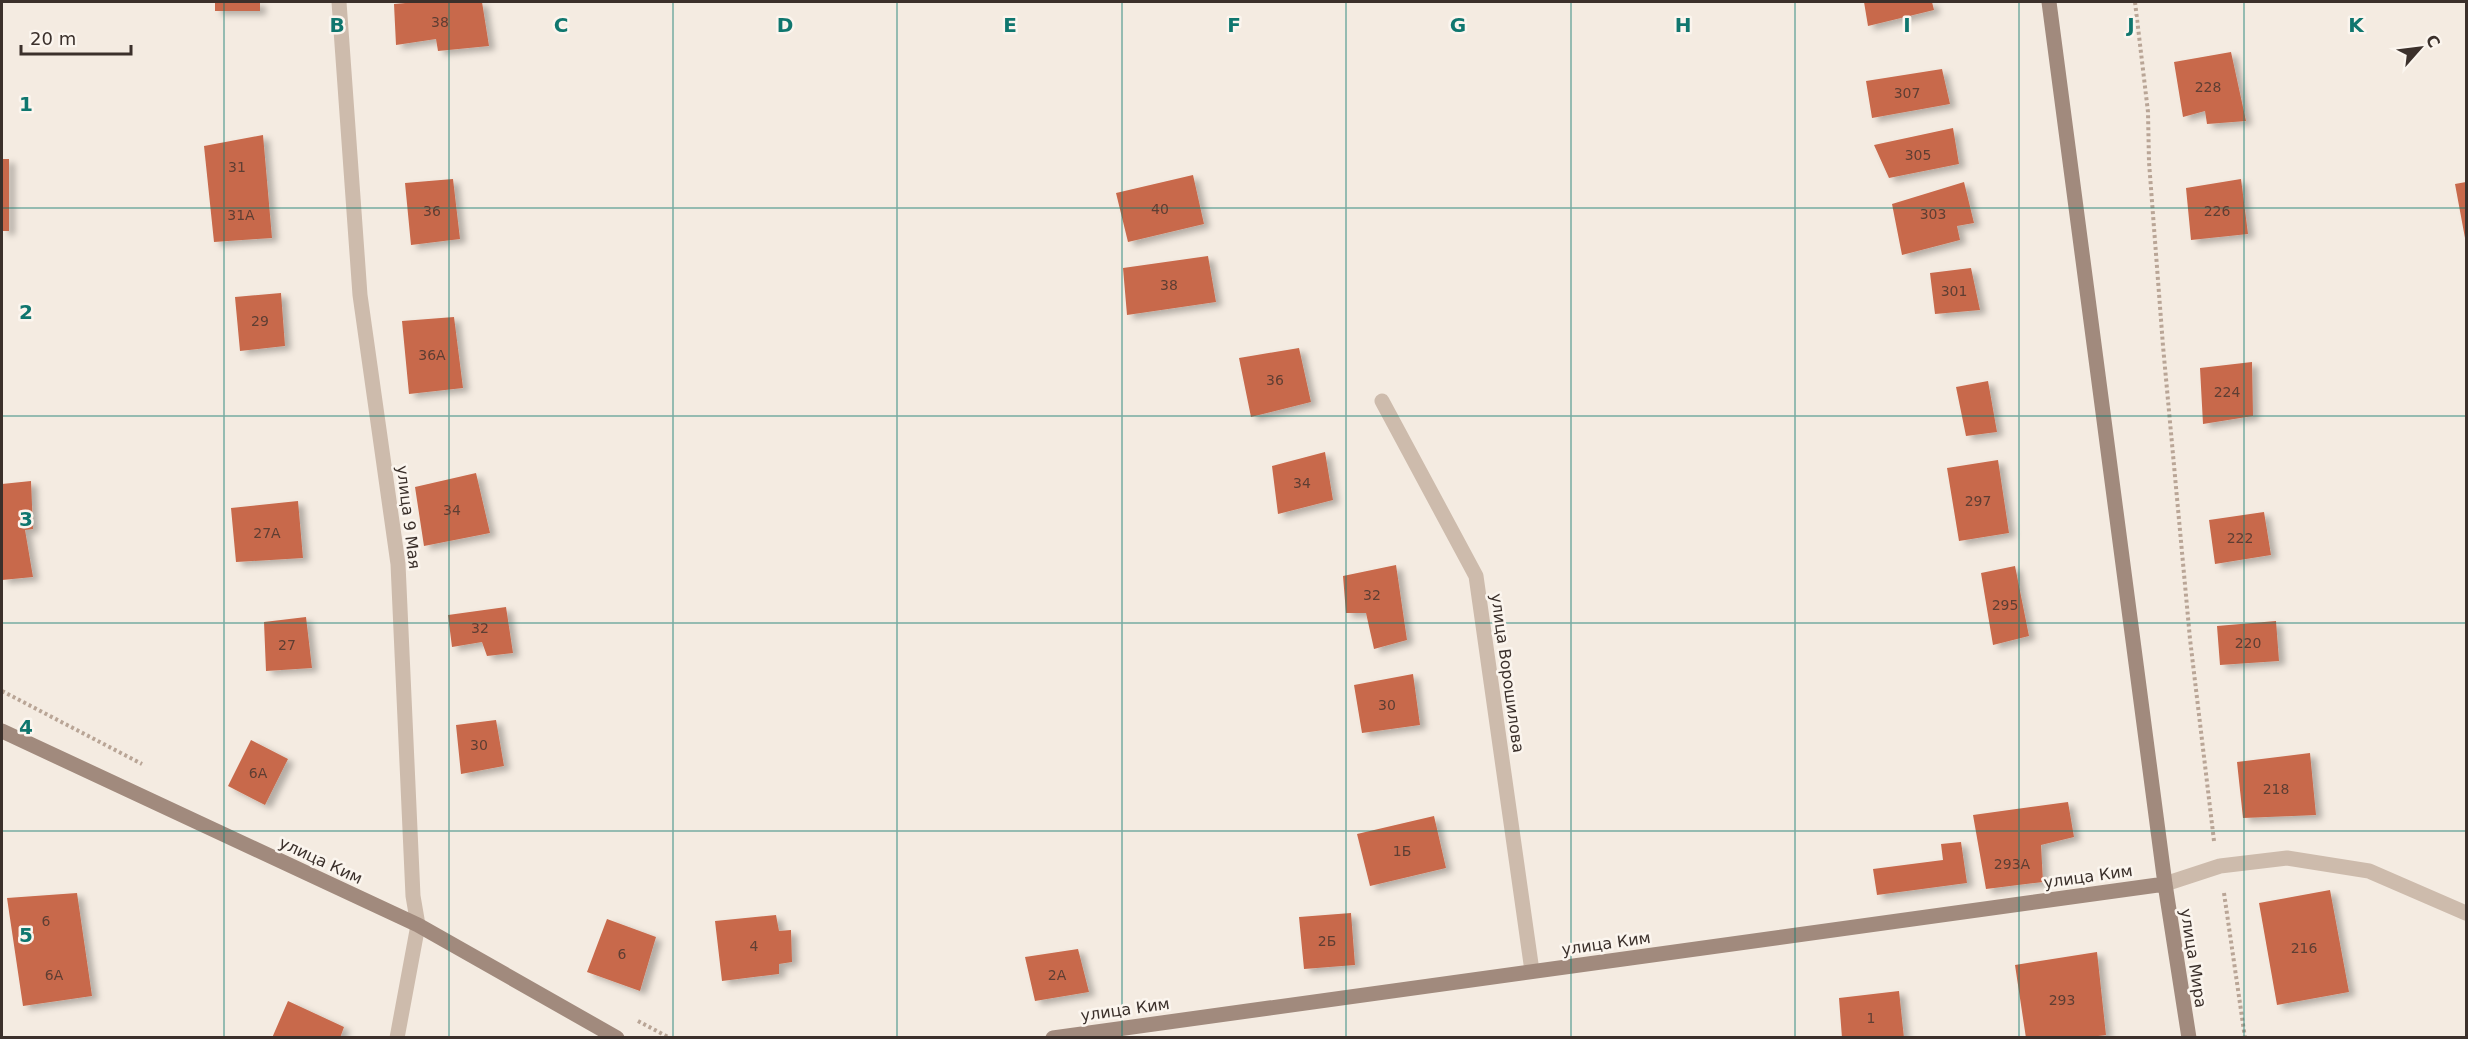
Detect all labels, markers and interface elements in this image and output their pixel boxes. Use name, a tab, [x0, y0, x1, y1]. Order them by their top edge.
text: B	[329, 13, 345, 37]
text: C	[554, 13, 568, 37]
text: D	[777, 13, 793, 37]
text: E	[1003, 13, 1017, 37]
text: F	[1227, 13, 1241, 37]
text: G	[1450, 13, 1466, 37]
text: H	[1675, 13, 1691, 37]
text: I	[1903, 13, 1911, 37]
text: J	[2125, 13, 2135, 37]
text: K	[2348, 13, 2365, 37]
house number: 38	[431, 14, 449, 30]
scale bar	[21, 18, 130, 56]
north arrow	[2390, 18, 2450, 78]
text: 20 m	[30, 28, 76, 49]
text: С	[2422, 32, 2444, 51]
house number: 228	[2195, 79, 2221, 95]
house number: 307	[1894, 85, 1920, 101]
text: 1	[19, 92, 33, 116]
house number: 305	[1905, 147, 1931, 163]
house number: 31	[228, 159, 246, 175]
house number: 40	[1151, 201, 1169, 217]
house number: 36	[423, 203, 441, 219]
house number: 226	[2204, 203, 2230, 219]
house number: 303	[1920, 206, 1946, 222]
house number: 31А	[227, 207, 255, 223]
house number: 38	[1160, 277, 1178, 293]
house number: 301	[1941, 283, 1967, 299]
text: 2	[19, 300, 33, 324]
house number: 29	[251, 313, 269, 329]
house number: 36А	[418, 347, 446, 363]
house number: 36	[1266, 372, 1284, 388]
house number: 224	[2214, 384, 2240, 400]
street label: улица 9 Мая	[393, 464, 424, 570]
house number: 34	[1293, 475, 1311, 491]
house number: 297	[1965, 493, 1991, 509]
house number: 34	[443, 502, 461, 518]
text: 3	[19, 507, 33, 531]
house number: 27А	[253, 525, 281, 541]
house number: 222	[2227, 530, 2253, 546]
house number: 32	[1363, 587, 1381, 603]
street label: улица Ворошилова	[1487, 592, 1528, 754]
house number: 295	[1992, 597, 2018, 613]
house number: 32	[471, 620, 489, 636]
house number: 220	[2235, 635, 2261, 651]
house number: 27	[278, 637, 296, 653]
house number: 30	[1378, 697, 1396, 713]
text: 4	[19, 715, 33, 739]
house number: 30	[470, 737, 488, 753]
house number: 6А	[249, 765, 268, 781]
house number: 218	[2263, 781, 2289, 797]
street label: улица Ким	[276, 833, 365, 888]
house number: 1Б	[1393, 843, 1411, 859]
house number: 293А	[1994, 856, 2031, 872]
street label: улица Ким	[2042, 861, 2134, 892]
street label: улица Мира	[2176, 907, 2211, 1009]
house number: 6	[42, 913, 51, 929]
text: 5	[19, 923, 33, 947]
street label: улица Ким	[1560, 928, 1652, 959]
house number: 2Б	[1318, 933, 1336, 949]
house number: 4	[750, 938, 759, 954]
house number: 216	[2291, 940, 2317, 956]
house number: 6	[618, 946, 627, 962]
house number: 6А	[45, 967, 64, 983]
house number: 2А	[1048, 967, 1067, 983]
house number: 293	[2049, 992, 2075, 1008]
street label: улица Ким	[1079, 994, 1171, 1025]
house number: 1	[1867, 1010, 1875, 1026]

